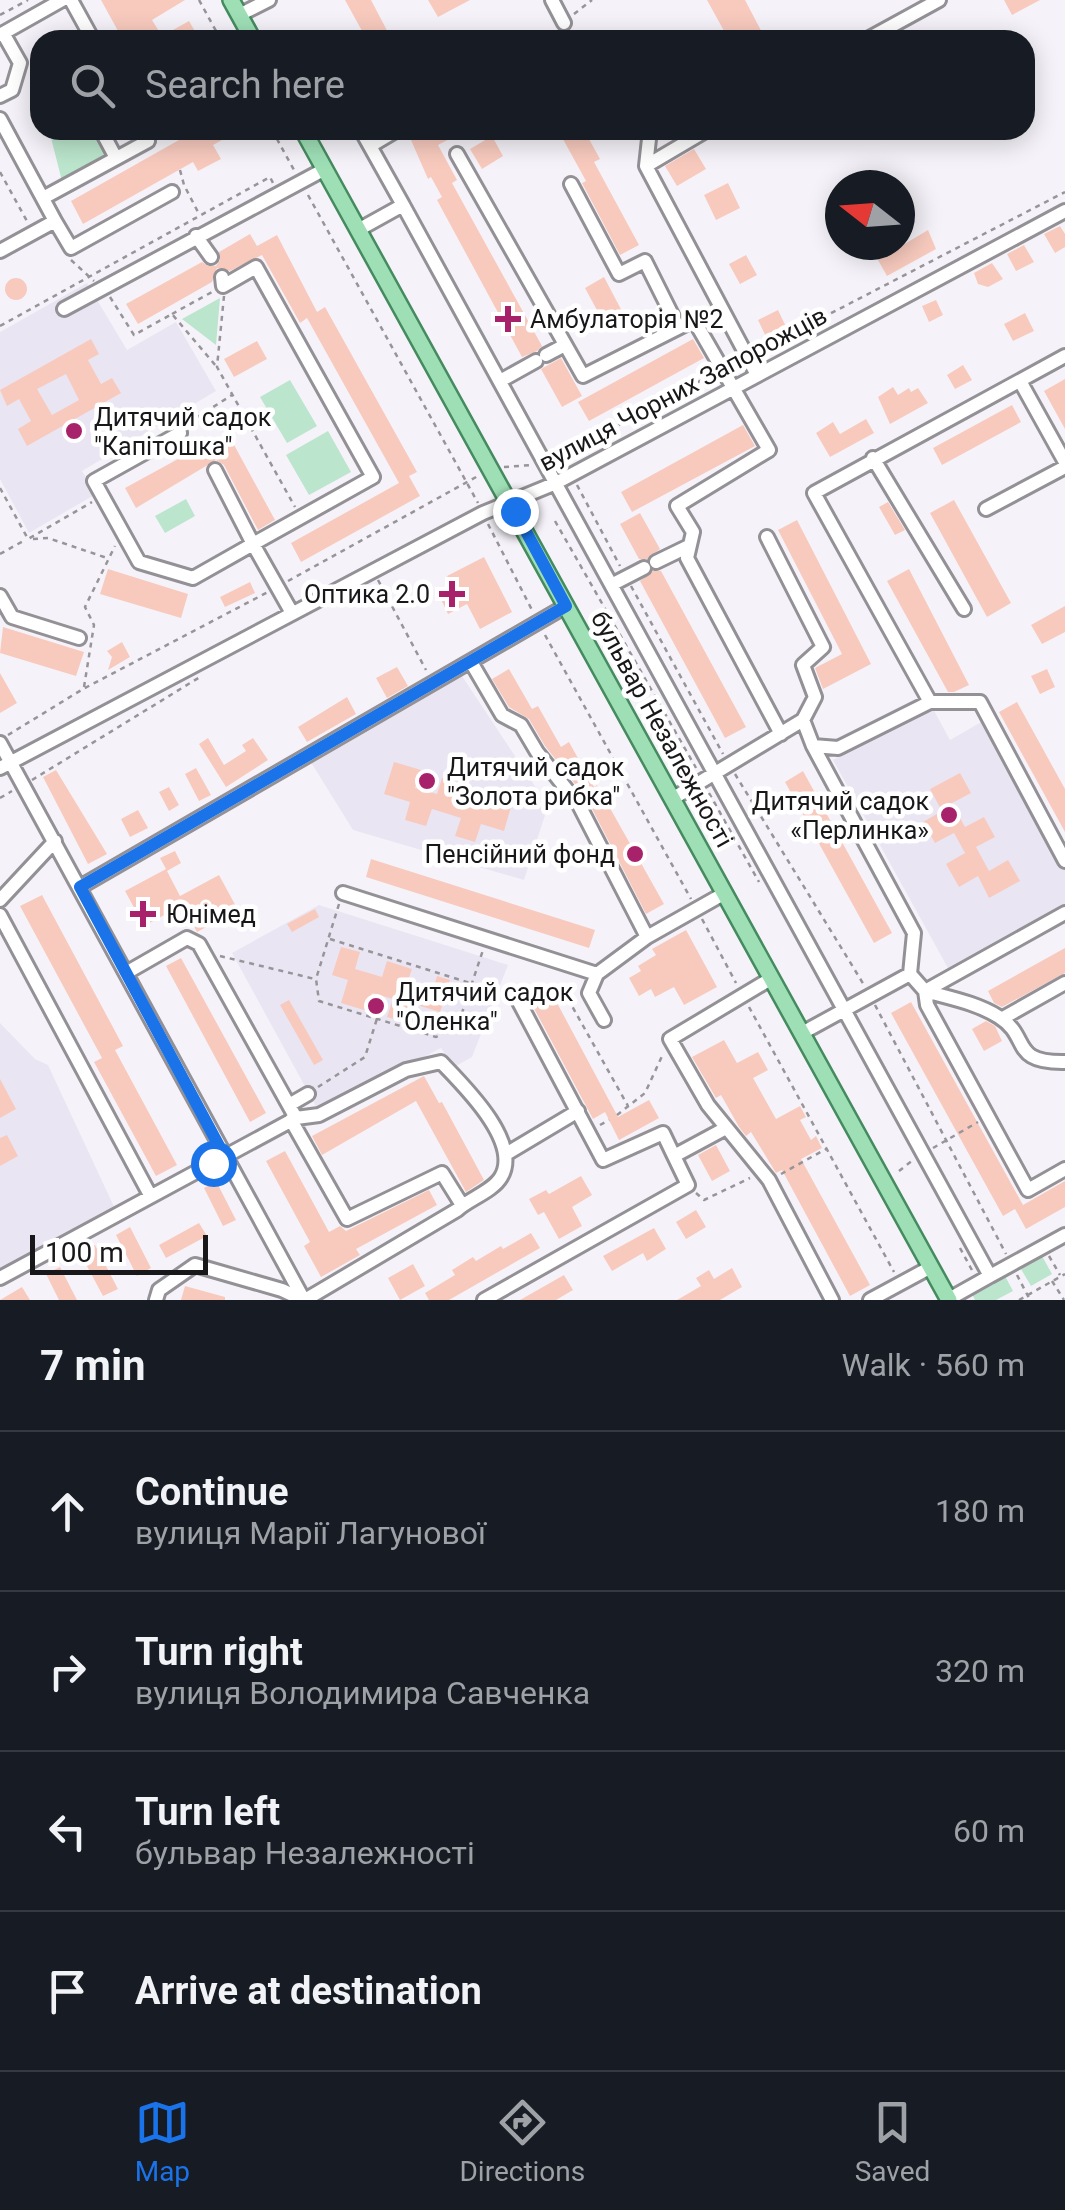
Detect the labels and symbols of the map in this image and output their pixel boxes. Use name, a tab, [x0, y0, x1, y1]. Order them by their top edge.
north arrow	[825, 170, 915, 260]
street label: вулиця Чорних Запорожців	[534, 301, 832, 477]
place label: Амбулаторія №2	[530, 305, 723, 334]
marker: Амбулаторія №2	[495, 306, 521, 332]
place label: Дитячий садок "Капітошка"	[94, 403, 272, 461]
marker: Дитячий садок "Капітошка"	[63, 420, 85, 442]
route end	[493, 489, 539, 535]
place label: Оптика 2.0	[304, 580, 430, 609]
marker: Оптика 2.0	[439, 581, 465, 607]
street label: бульвар Незалежності	[585, 606, 739, 852]
place label: Дитячий садок "Золота рибка"	[447, 753, 625, 811]
marker: Дитячий садок "Золота рибка"	[416, 770, 438, 792]
place label: Дитячий садок «Перлинка»	[752, 787, 929, 845]
marker: Дитячий садок «Перлинка»	[938, 804, 960, 826]
place label: Пенсійний фонд	[425, 840, 615, 869]
marker: Пенсійний фонд	[624, 843, 646, 865]
place label: Юнімед	[166, 900, 256, 929]
marker: Юнімед	[130, 901, 156, 927]
place label: Дитячий садок "Оленка"	[396, 978, 574, 1036]
marker: Дитячий садок "Оленка"	[365, 995, 387, 1017]
route start	[191, 1141, 237, 1187]
scale bar	[30, 1230, 208, 1274]

